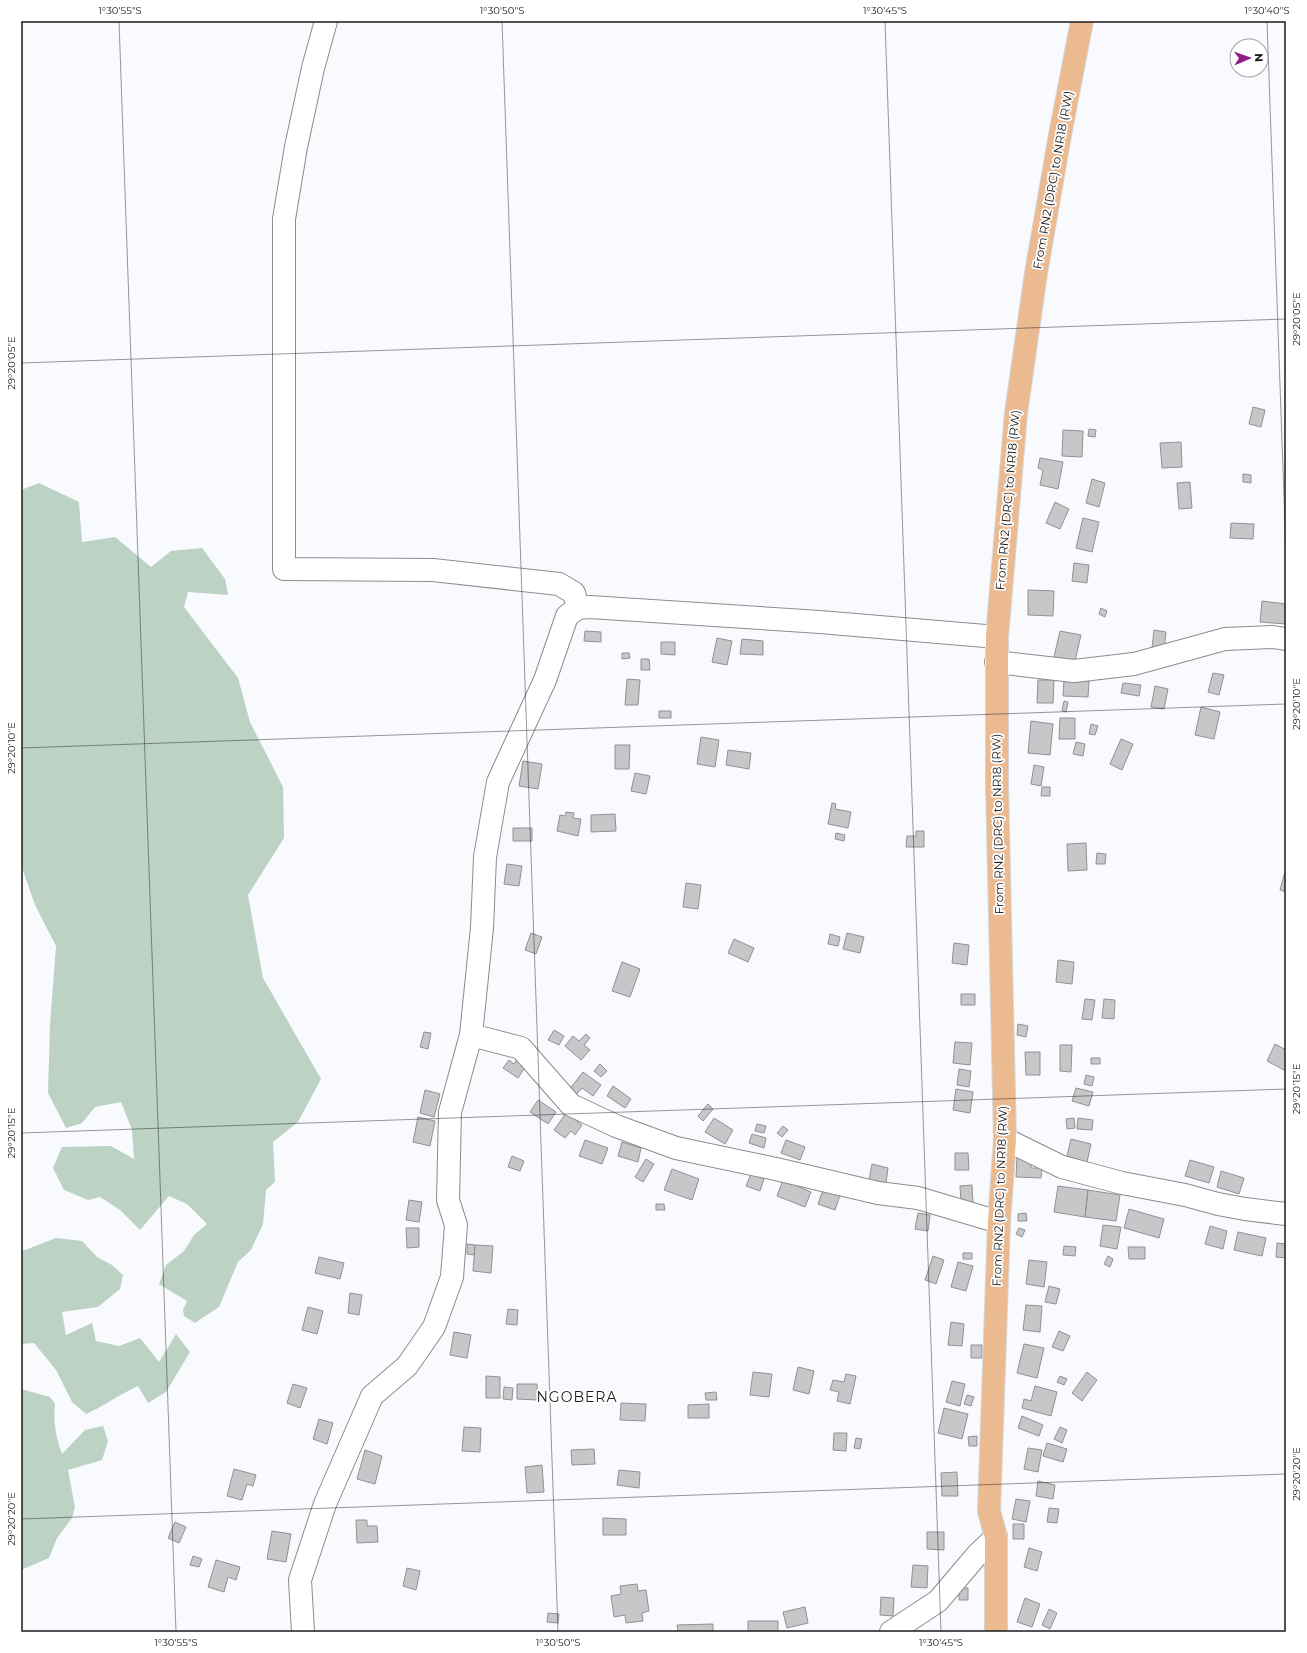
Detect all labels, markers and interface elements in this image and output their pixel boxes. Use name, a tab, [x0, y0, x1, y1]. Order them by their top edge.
text: 1°30'55"S	[98, 4, 142, 17]
text: 1°30'50"S	[480, 4, 524, 17]
text: 1°30'45"S	[863, 4, 907, 17]
text: 1°30'40"S	[1244, 4, 1290, 17]
north arrow	[1229, 38, 1269, 78]
text: N	[1252, 53, 1266, 62]
street label: From RN2 (DRC) to NR18 (RW)	[1029, 90, 1076, 270]
text: 29°20'05"E	[1290, 292, 1303, 346]
text: 29°20'05"E	[5, 336, 18, 390]
street label: From RN2 (DRC) to NR18 (RW)	[992, 409, 1023, 591]
text: 29°20'10"E	[1290, 678, 1303, 730]
text: 29°20'10"E	[5, 722, 18, 774]
street label: From RN2 (DRC) to NR18 (RW)	[988, 733, 1007, 915]
text: 29°20'15"E	[1290, 1063, 1303, 1114]
street label: From RN2 (DRC) to NR18 (RW)	[989, 1105, 1010, 1287]
text: 29°20'15"E	[5, 1107, 18, 1158]
district label: NGOBERA	[536, 1388, 618, 1406]
text: 29°20'20"E	[1290, 1447, 1303, 1501]
text: 29°20'20"E	[5, 1492, 18, 1546]
text: 1°30'55"S	[154, 1636, 198, 1649]
text: 1°30'50"S	[536, 1636, 580, 1649]
text: 1°30'45"S	[919, 1636, 963, 1649]

